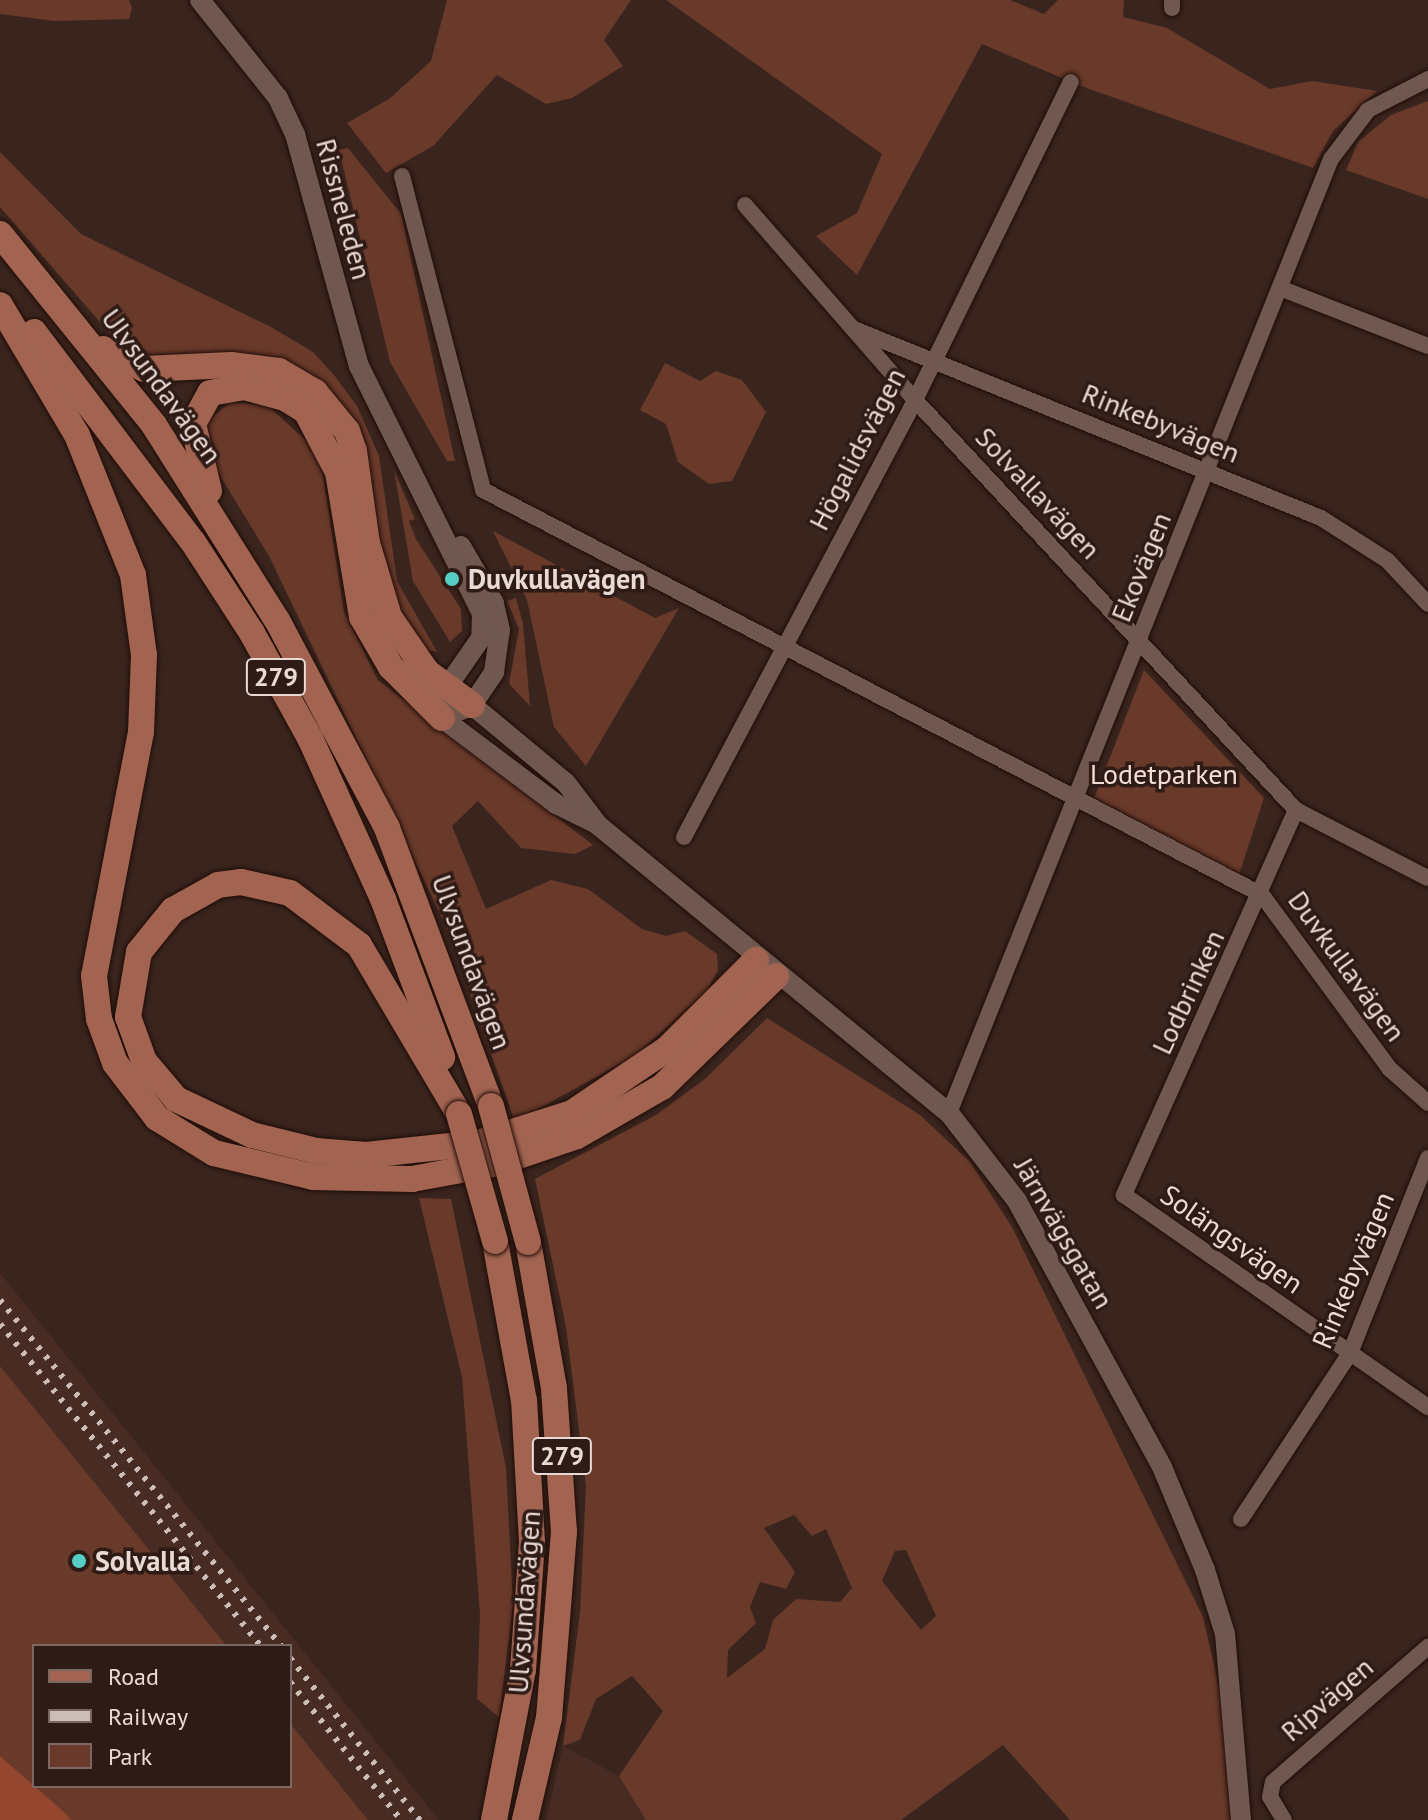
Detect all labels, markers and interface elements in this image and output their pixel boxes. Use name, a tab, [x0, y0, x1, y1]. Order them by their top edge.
street label: Rissneleden	[309, 135, 379, 283]
street label: Ulvsundavägen	[95, 302, 229, 470]
street label: Högalidsvägen	[802, 362, 912, 536]
street label: Rinkebyvägen	[1077, 376, 1245, 470]
street label: Solvallavägen	[969, 420, 1107, 566]
street label: Ekovägen	[1104, 508, 1178, 626]
place label: Duvkullavägen	[468, 562, 645, 596]
marker: Duvkullavägen	[443, 570, 461, 588]
road number: 279	[244, 655, 308, 699]
park label: Lodetparken	[1090, 757, 1238, 791]
street label: Ulvsundavägen	[425, 870, 519, 1054]
street label: Duvkullavägen	[1281, 884, 1413, 1048]
street label: Lodbrinken	[1145, 925, 1231, 1059]
street label: Järnvägsgatan	[1007, 1152, 1121, 1314]
street label: Solängsvägen	[1154, 1178, 1310, 1300]
street label: Rinkebyvägen	[1305, 1187, 1401, 1353]
road number: 279	[530, 1434, 594, 1478]
street label: Ulvsundavägen	[501, 1510, 547, 1694]
place label: Solvalla	[95, 1544, 191, 1578]
marker: Solvalla	[70, 1552, 88, 1570]
legend	[32, 1644, 292, 1788]
street label: Ripvägen	[1274, 1650, 1380, 1748]
text: Road	[108, 1661, 159, 1692]
text: Railway	[108, 1701, 188, 1732]
text: Park	[108, 1741, 152, 1772]

